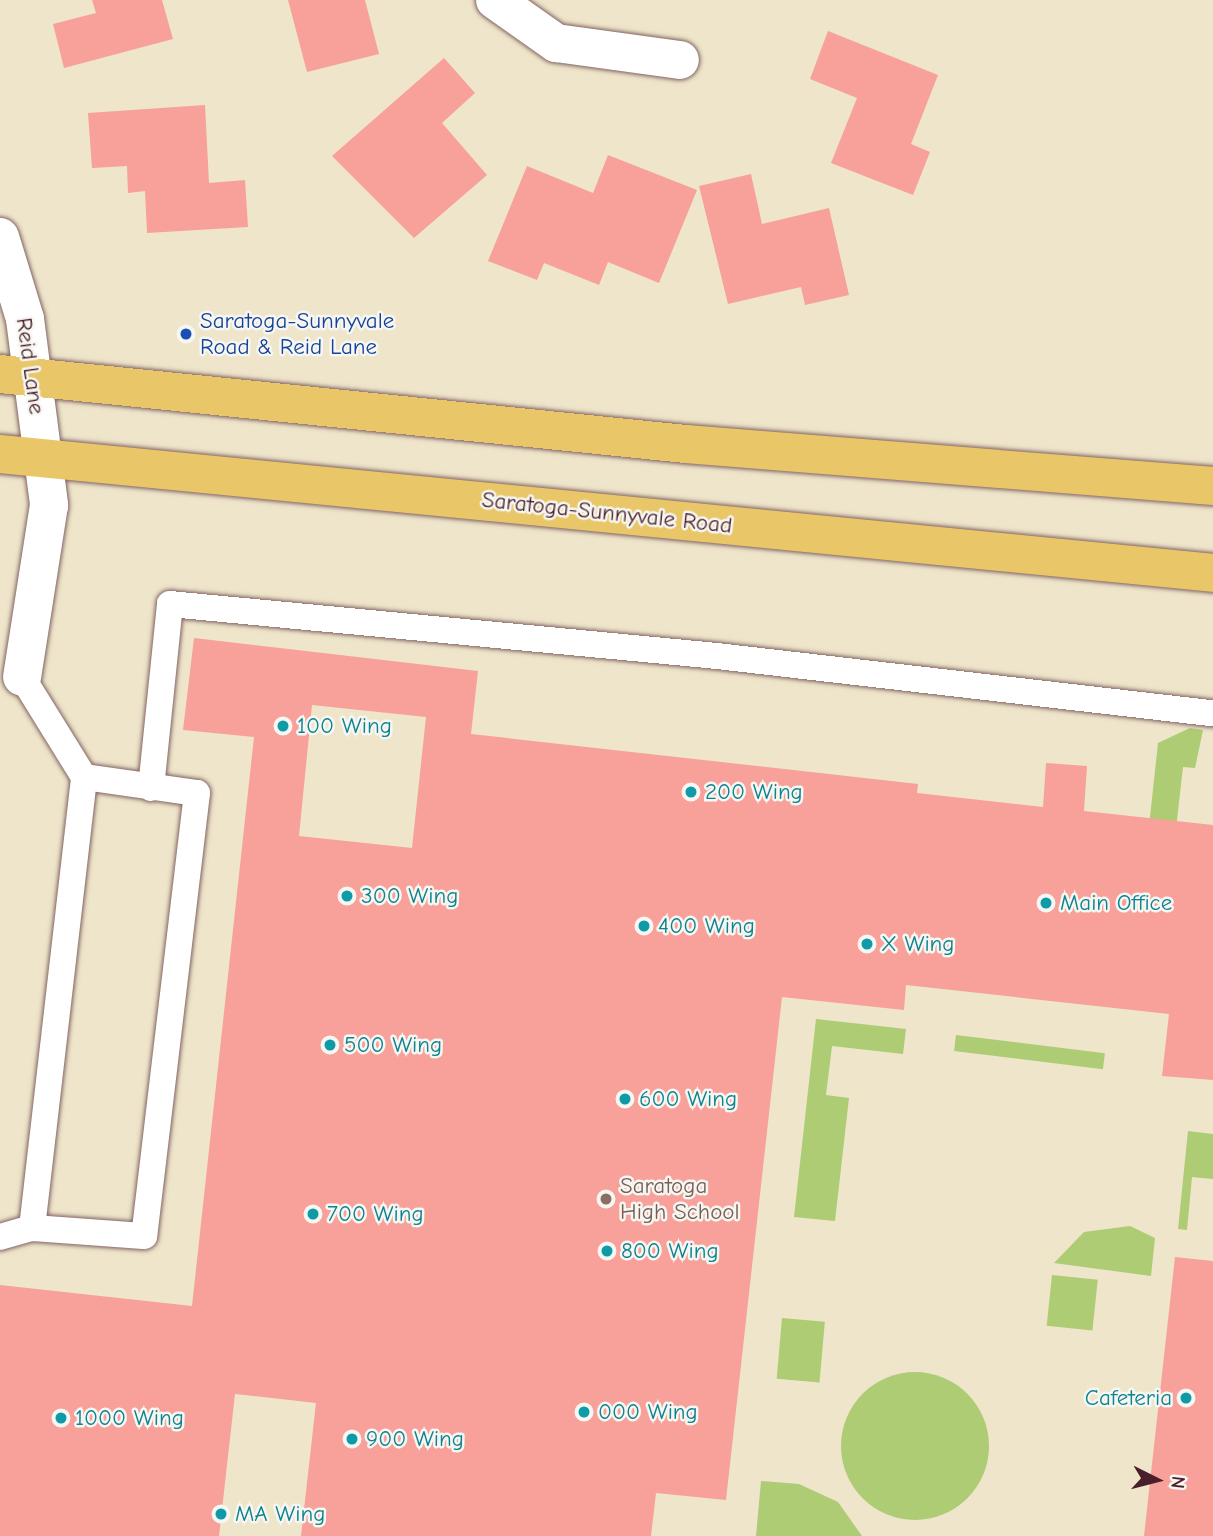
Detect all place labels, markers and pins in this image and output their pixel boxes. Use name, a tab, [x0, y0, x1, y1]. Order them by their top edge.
place label: Saratoga-Sunnyvale Road & Reid Lane	[200, 307, 394, 361]
marker: Saratoga-Sunnyvale Road & Reid Lane	[178, 326, 194, 342]
place label: 100 Wing	[297, 712, 392, 740]
marker: 100 Wing	[275, 718, 291, 734]
place label: 200 Wing	[705, 778, 803, 806]
marker: 200 Wing	[683, 784, 699, 800]
place label: 300 Wing	[361, 882, 458, 910]
marker: 300 Wing	[339, 888, 355, 904]
place label: Main Office	[1060, 889, 1172, 917]
marker: Main Office	[1038, 895, 1054, 911]
place label: 400 Wing	[658, 912, 755, 940]
marker: 400 Wing	[636, 918, 652, 934]
place label: X Wing	[881, 930, 955, 958]
marker: X Wing	[859, 936, 875, 952]
place label: 500 Wing	[344, 1031, 442, 1059]
marker: 500 Wing	[322, 1037, 338, 1053]
place label: 600 Wing	[639, 1085, 737, 1113]
marker: 600 Wing	[617, 1091, 633, 1107]
place label: Saratoga High School	[620, 1172, 740, 1226]
marker: Saratoga High School	[598, 1191, 614, 1207]
place label: 700 Wing	[327, 1200, 424, 1228]
marker: 700 Wing	[305, 1206, 321, 1222]
place label: 800 Wing	[621, 1237, 719, 1265]
marker: 800 Wing	[599, 1243, 615, 1259]
place label: Cafeteria	[1085, 1384, 1172, 1412]
marker: Cafeteria	[1178, 1390, 1194, 1406]
place label: 000 Wing	[598, 1398, 698, 1426]
place label: 1000 Wing	[75, 1404, 184, 1432]
marker: 000 Wing	[576, 1404, 592, 1420]
marker: 1000 Wing	[53, 1410, 69, 1426]
place label: 900 Wing	[366, 1425, 464, 1453]
marker: 900 Wing	[344, 1431, 360, 1447]
place label: MA Wing	[235, 1500, 325, 1528]
marker: MA Wing	[213, 1506, 229, 1522]

